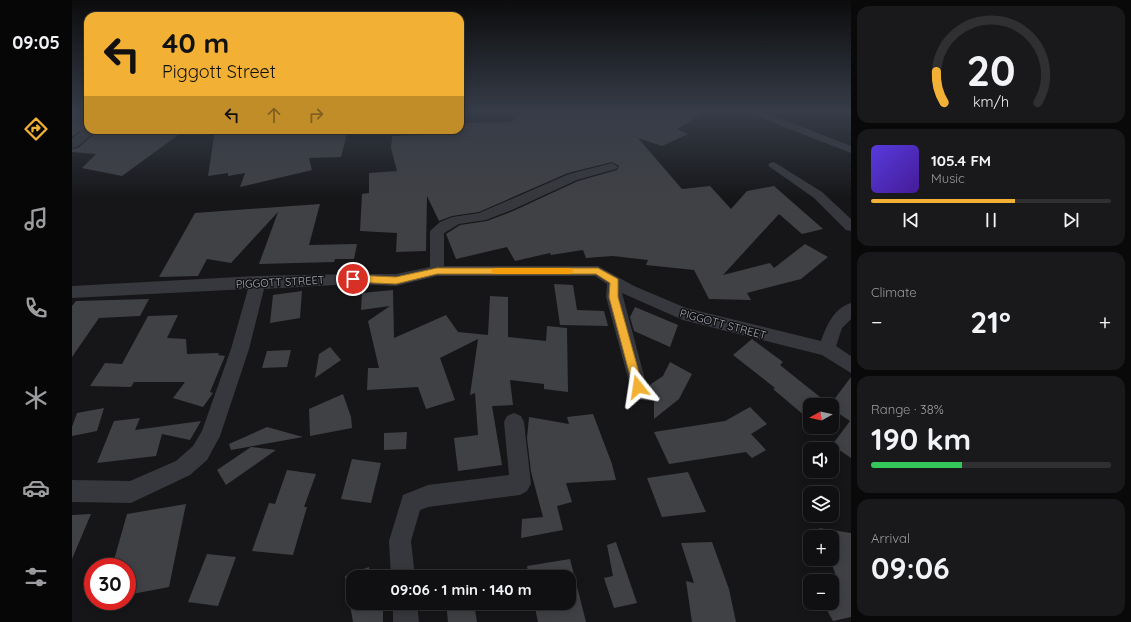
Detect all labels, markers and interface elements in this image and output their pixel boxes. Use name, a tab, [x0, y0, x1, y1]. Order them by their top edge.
text: 40 m	[162, 25, 229, 60]
icon: left	[96, 28, 148, 80]
text: 09:05	[12, 31, 60, 54]
text: 20	[966, 43, 1016, 95]
text: Piggott Street	[162, 60, 276, 83]
text: km/h	[973, 92, 1009, 110]
icon: left	[221, 104, 243, 126]
icon: ahead	[263, 104, 285, 126]
icon: right	[305, 104, 327, 126]
icon: directions	[22, 115, 50, 143]
text: 105.4 FM	[931, 151, 991, 170]
text: Music	[931, 170, 965, 186]
icon: music	[22, 205, 50, 233]
icon: previous	[900, 209, 922, 231]
icon: pause	[980, 209, 1002, 231]
icon: next	[1060, 209, 1082, 231]
pin	[336, 262, 370, 296]
icon: arrive	[342, 268, 364, 290]
street label: PIGGOTT STREET	[235, 273, 325, 291]
text: Climate	[871, 284, 917, 300]
icon: phone	[22, 294, 50, 322]
text: 21°	[970, 303, 1011, 341]
street label: PIGGOTT STREET	[678, 306, 768, 342]
text: −	[871, 308, 882, 336]
text: +	[1099, 308, 1111, 336]
position arrow	[617, 366, 659, 408]
icon: climate	[22, 384, 50, 412]
north arrow	[803, 398, 839, 434]
map controls	[803, 398, 839, 610]
text: Range · 38%	[871, 401, 944, 417]
text: 190 km	[871, 420, 971, 458]
button: sound	[803, 442, 839, 478]
icon: car	[22, 474, 50, 502]
button: layers	[803, 486, 839, 522]
button: +	[803, 530, 839, 566]
text: Arrival	[871, 530, 910, 546]
text: 09:06	[871, 549, 950, 587]
speed limit sign: 30	[84, 558, 136, 610]
icon: filters	[22, 563, 50, 591]
button: −	[803, 574, 839, 610]
text: 09:06 · 1 min · 140 m	[390, 580, 532, 599]

